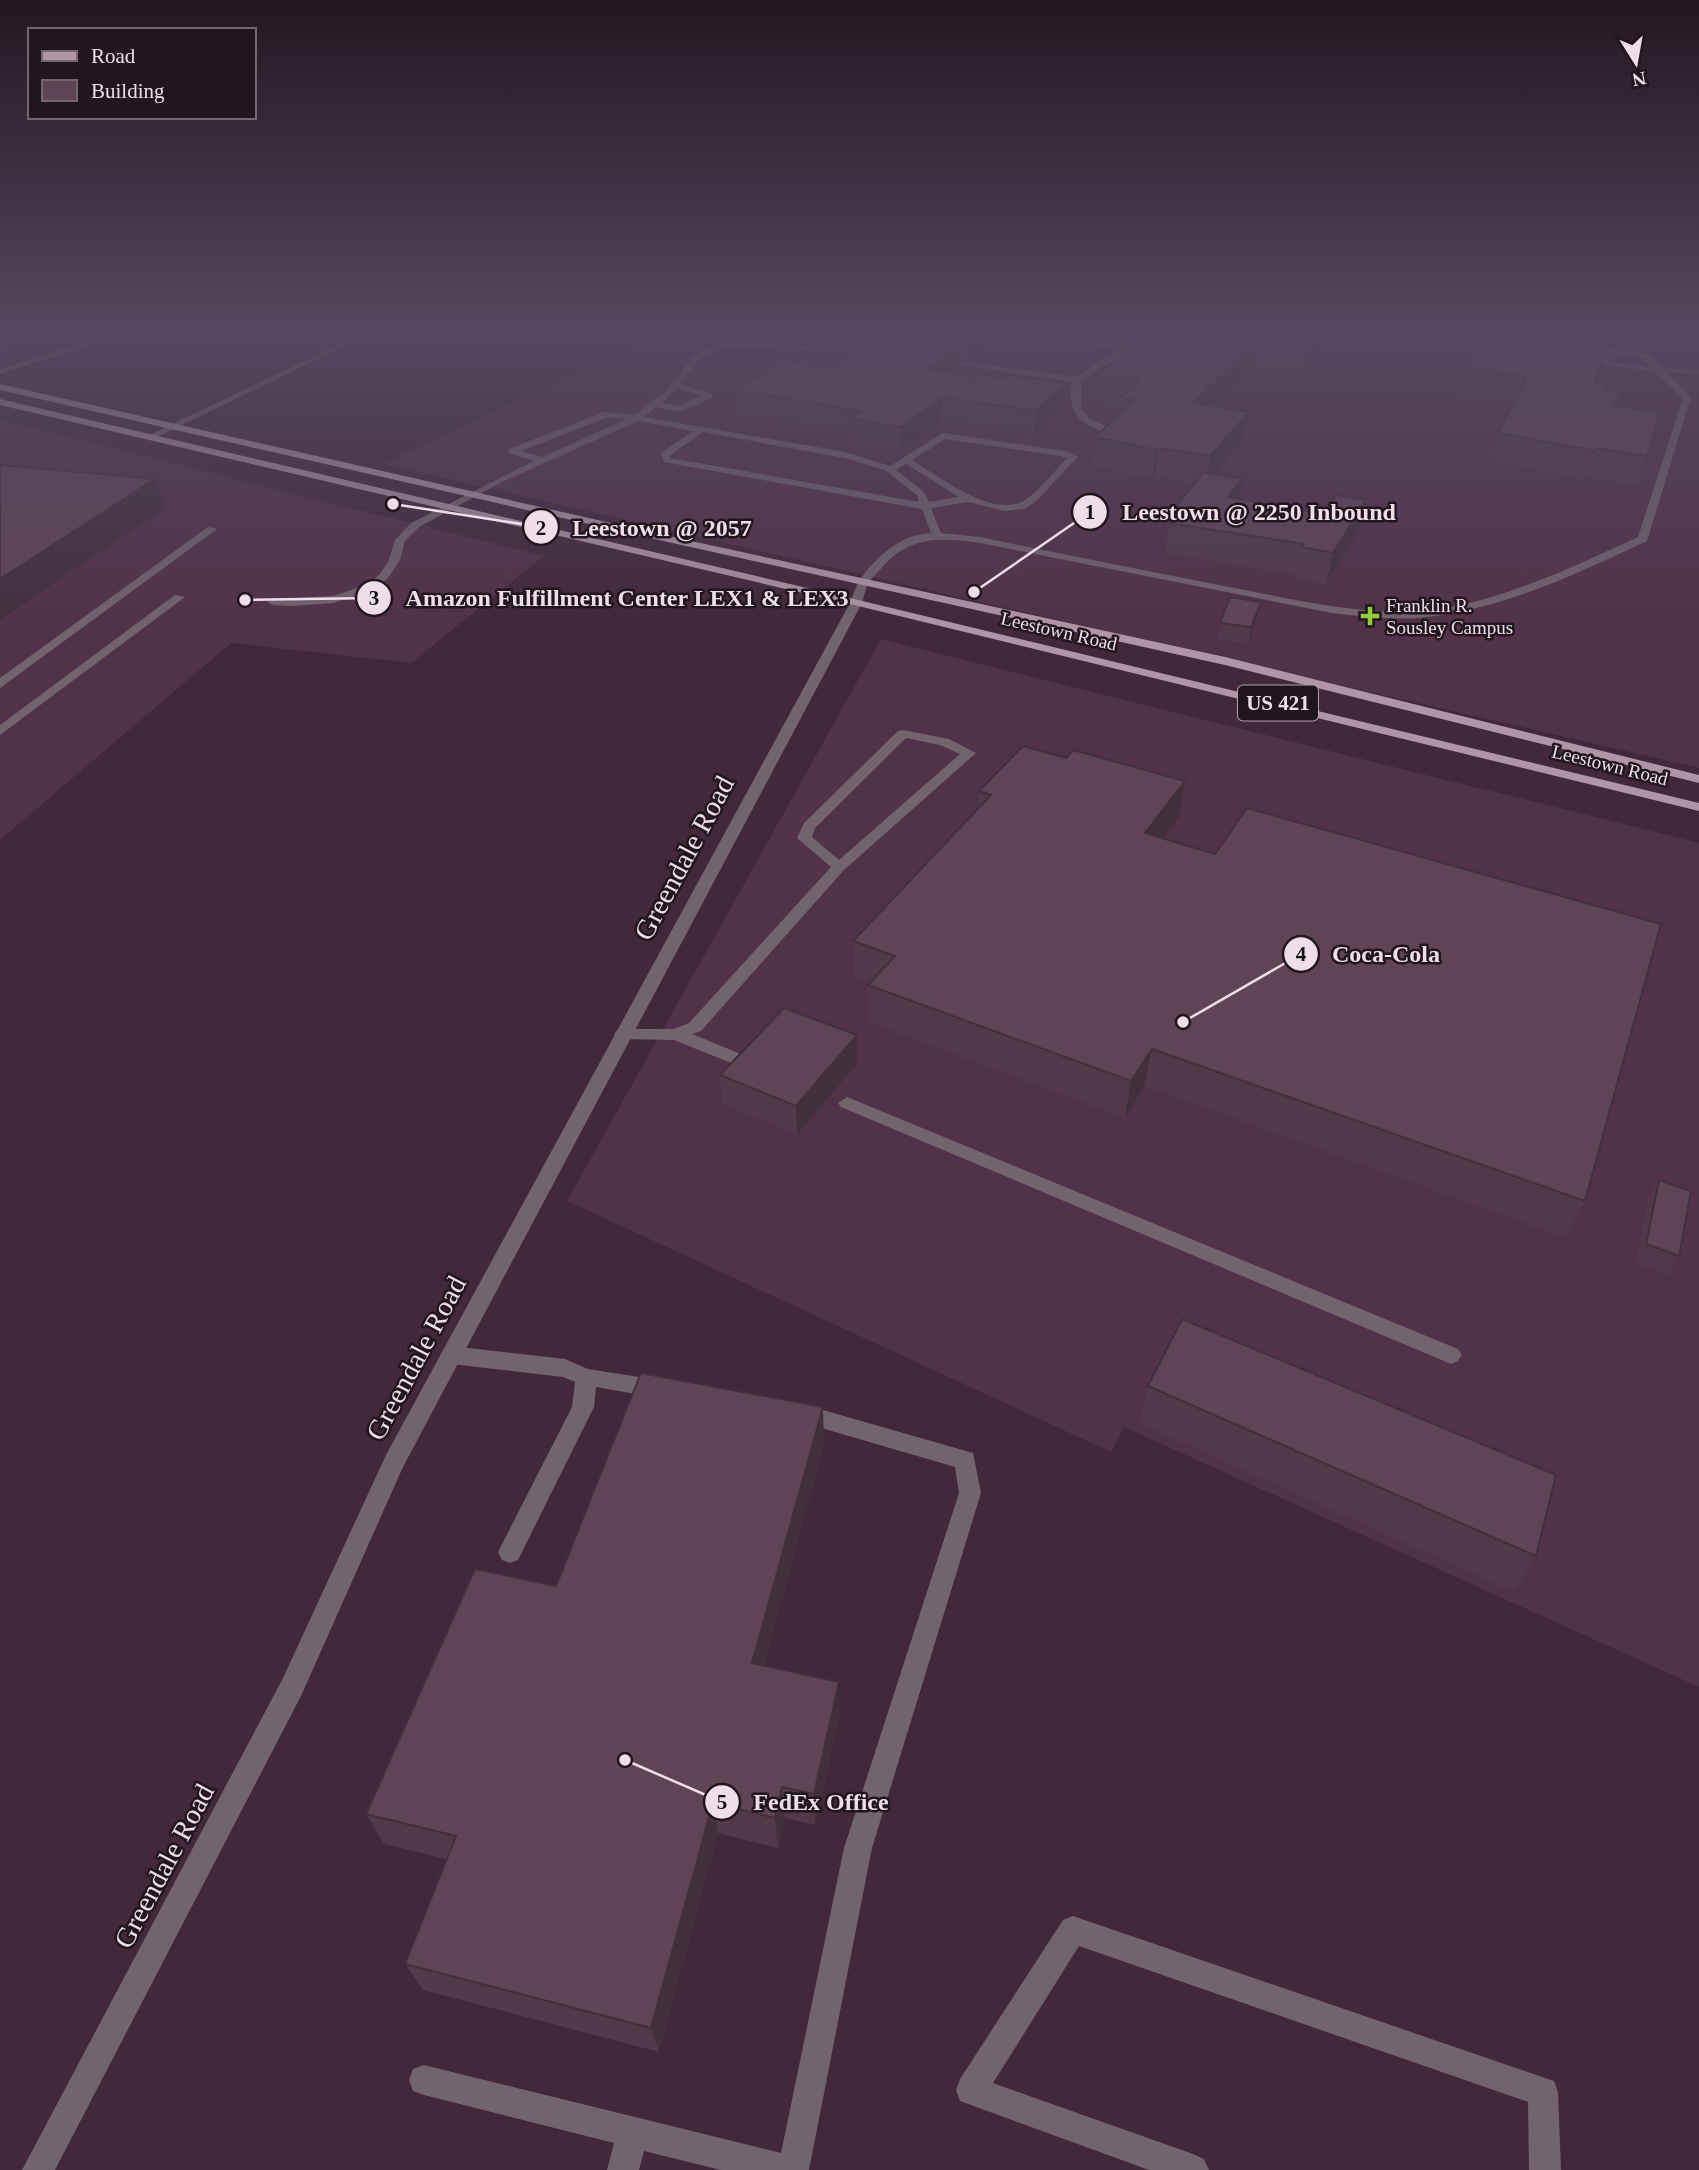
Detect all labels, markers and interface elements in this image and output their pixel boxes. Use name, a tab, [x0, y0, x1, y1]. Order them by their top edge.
legend	[28, 28, 256, 119]
north arrow	[1601, 28, 1671, 98]
text: Road	[91, 44, 136, 68]
text: N	[1630, 68, 1648, 91]
text: Building	[91, 79, 165, 103]
callout: Leestown @ 2250 Inbound	[1073, 489, 1409, 534]
text: Leestown @ 2250 Inbound	[1122, 499, 1397, 526]
text: 1	[1085, 500, 1095, 524]
callout: Leestown @ 2057	[523, 505, 766, 550]
text: Leestown @ 2057	[572, 515, 752, 542]
text: 2	[536, 516, 546, 540]
callout: Amazon Fulfillment Center LEX1 & LEX3	[356, 575, 863, 620]
text: Amazon Fulfillment Center LEX1 & LEX3	[406, 585, 848, 611]
text: 3	[369, 586, 379, 610]
place label: Franklin R. Sousley Campus	[1386, 595, 1513, 638]
marker: Franklin R. Sousley Campus	[1360, 606, 1380, 626]
street label: Leestown Road	[999, 607, 1120, 655]
road number: US 421	[1238, 686, 1318, 720]
street label: Leestown Road	[1550, 740, 1671, 790]
street label: Greendale Road	[628, 771, 740, 945]
callout: Coca-Cola	[1283, 932, 1454, 977]
text: Coca-Cola	[1332, 941, 1440, 967]
text: 4	[1296, 942, 1307, 966]
street label: Greendale Road	[360, 1271, 472, 1445]
street label: Greendale Road	[108, 1779, 220, 1953]
callout: FedEx Office	[704, 1779, 903, 1824]
text: FedEx Office	[753, 1789, 889, 1815]
text: 5	[717, 1790, 727, 1814]

